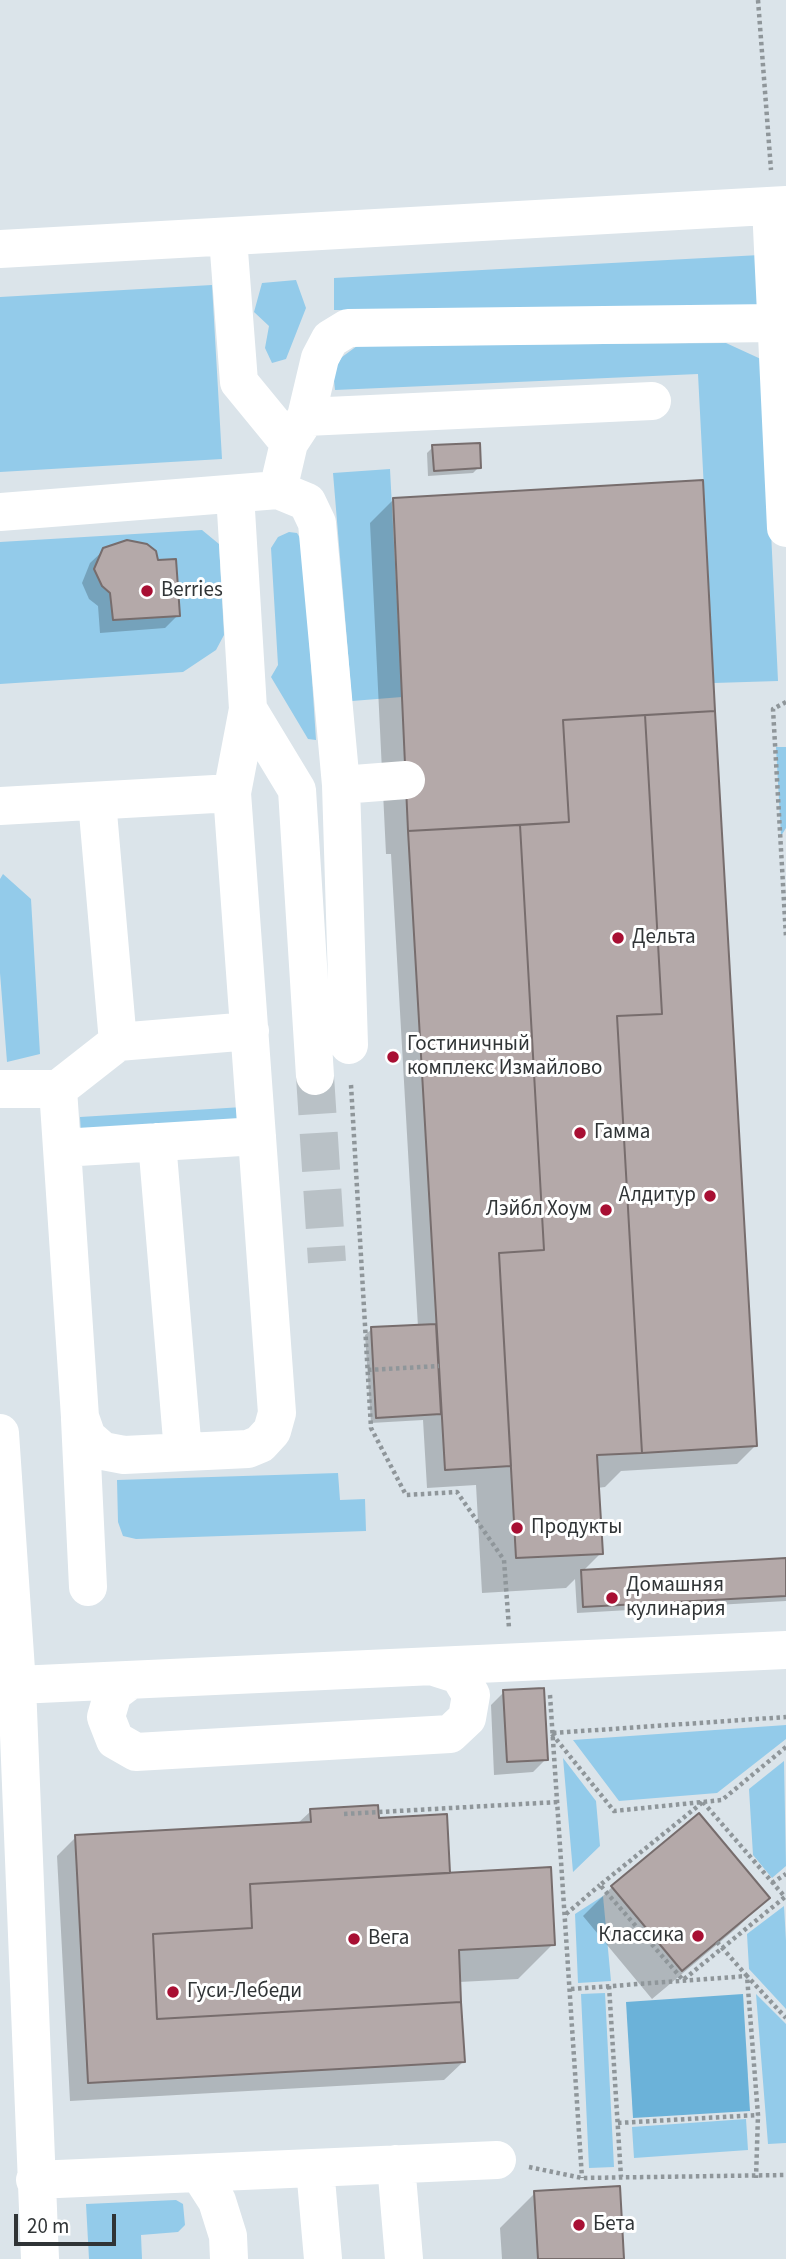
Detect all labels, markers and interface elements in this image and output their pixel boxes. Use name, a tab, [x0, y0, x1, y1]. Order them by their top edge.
place label: Berries	[161, 578, 223, 604]
marker: Berries	[139, 583, 155, 599]
place label: Дельта	[632, 925, 696, 951]
marker: Дельта	[610, 930, 626, 946]
place label: Гостиничный комплекс Измайлово	[407, 1032, 602, 1082]
marker: Гостиничный комплекс Измайлово	[385, 1049, 401, 1065]
place label: Гамма	[594, 1120, 650, 1146]
marker: Гамма	[572, 1125, 588, 1141]
place label: Алдитур	[619, 1183, 696, 1209]
marker: Алдитур	[702, 1188, 718, 1204]
place label: Лэйбл Хоум	[486, 1197, 592, 1223]
marker: Лэйбл Хоум	[598, 1202, 614, 1218]
place label: Продукты	[531, 1515, 622, 1541]
marker: Продукты	[509, 1520, 525, 1536]
place label: Домашняя кулинария	[626, 1573, 725, 1623]
marker: Домашняя кулинария	[604, 1590, 620, 1606]
place label: Классика	[598, 1923, 684, 1949]
place label: Вега	[368, 1926, 409, 1952]
marker: Классика	[690, 1928, 706, 1944]
marker: Вега	[346, 1931, 362, 1947]
place label: Гуси-Лебеди	[187, 1979, 302, 2005]
marker: Гуси-Лебеди	[165, 1984, 181, 2000]
scale bar	[18, 2200, 119, 2244]
text: 20 m	[27, 2211, 69, 2241]
place label: Бета	[593, 2212, 635, 2238]
marker: Бета	[571, 2217, 587, 2233]

